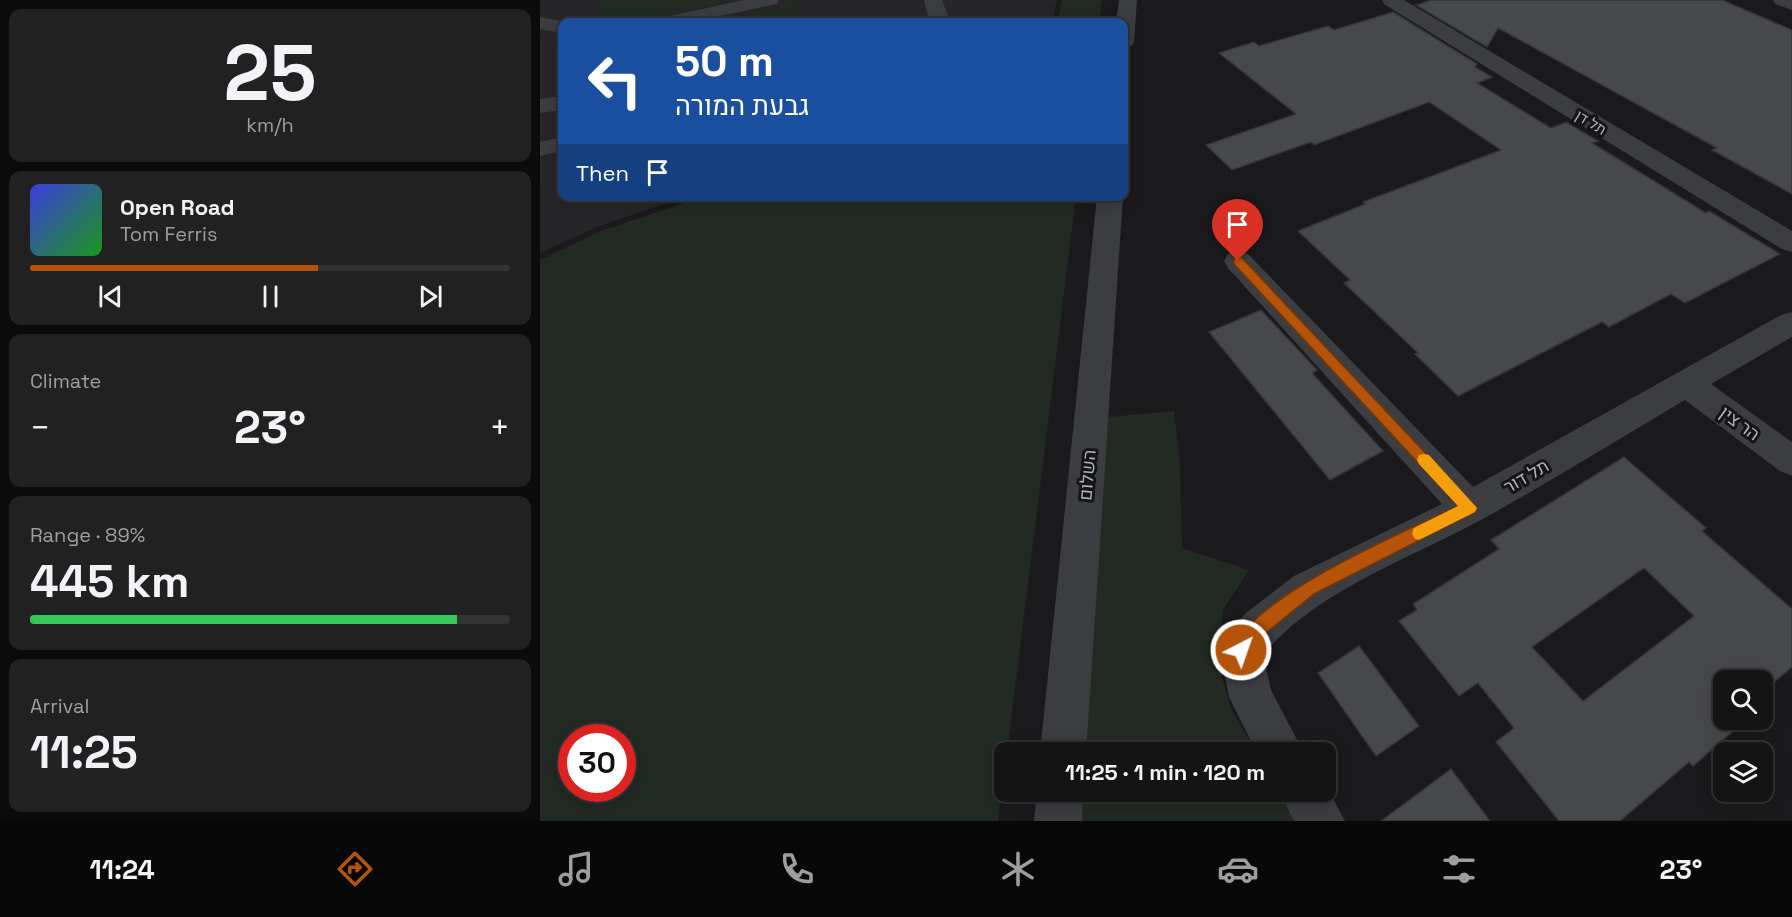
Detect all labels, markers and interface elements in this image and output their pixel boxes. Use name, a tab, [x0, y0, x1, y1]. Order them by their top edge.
text: 25	[223, 23, 317, 123]
text: 50 m	[675, 35, 774, 88]
icon: left	[576, 42, 654, 120]
text: גבעת המורה	[675, 88, 809, 123]
street label: תל דן	[1572, 105, 1610, 139]
text: km/h	[246, 112, 294, 138]
icon: arrive	[641, 156, 674, 189]
text: Then	[576, 159, 629, 187]
text: Open Road	[120, 193, 235, 221]
pin	[1212, 199, 1263, 261]
icon: arrive	[1221, 208, 1254, 241]
text: Tom Ferris	[120, 221, 218, 247]
icon: previous	[94, 280, 127, 313]
icon: pause	[254, 280, 287, 313]
icon: next	[414, 280, 447, 313]
text: Climate	[30, 368, 101, 394]
text: 23°	[234, 399, 306, 456]
street label: הר צין	[1715, 401, 1765, 445]
text: −	[30, 407, 50, 449]
text: +	[490, 407, 510, 449]
street label: השלום	[1073, 449, 1101, 501]
street label: תל דור	[1499, 454, 1553, 498]
text: Range · 89%	[30, 522, 145, 548]
text: 445 km	[30, 553, 189, 610]
position arrow	[1209, 618, 1273, 682]
map controls	[1713, 670, 1773, 802]
button: search	[1713, 670, 1773, 730]
text: Arrival	[30, 693, 89, 719]
text: 11:25	[30, 724, 138, 781]
speed limit sign: 30	[558, 724, 636, 802]
button: layers	[1713, 742, 1773, 802]
text: 11:25 · 1 min · 120 m	[1065, 758, 1265, 786]
icon: directions	[334, 848, 376, 890]
icon: music	[555, 848, 597, 890]
icon: phone	[776, 848, 818, 890]
icon: climate	[997, 848, 1039, 890]
icon: car	[1217, 848, 1259, 890]
icon: filters	[1438, 848, 1480, 890]
text: 11:24	[89, 852, 155, 887]
text: 23°	[1659, 852, 1702, 887]

